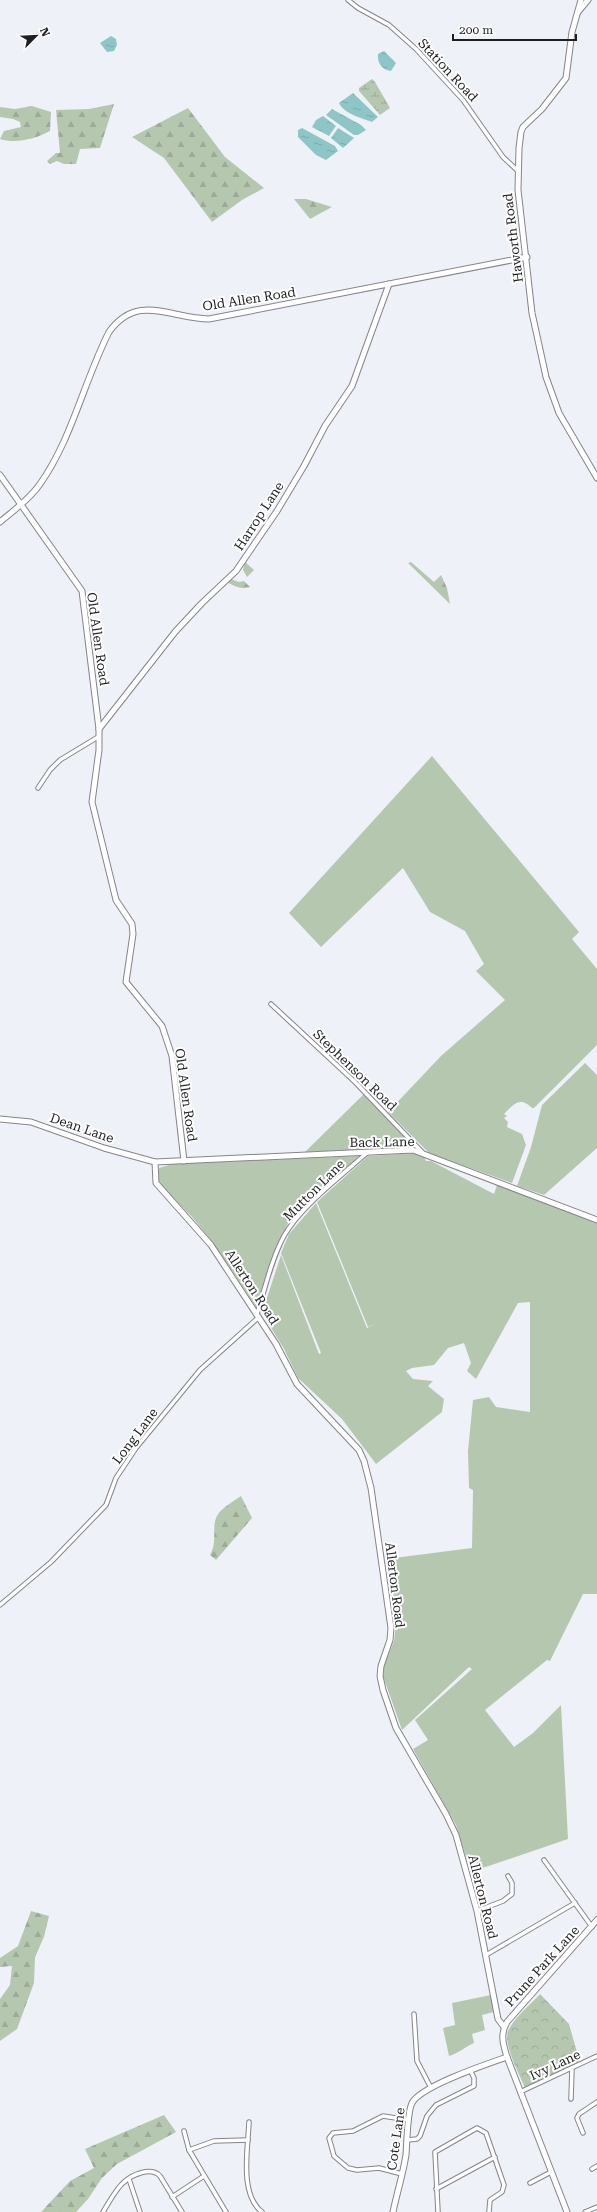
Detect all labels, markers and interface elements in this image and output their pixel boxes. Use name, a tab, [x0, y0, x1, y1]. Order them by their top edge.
north arrow	[16, 16, 56, 56]
scale bar	[453, 16, 576, 42]
text: 200 m	[459, 23, 493, 37]
text: N	[37, 26, 53, 39]
street label: Station Road	[415, 36, 481, 105]
street label: Haworth Road	[500, 192, 526, 284]
street label: Old Allen Road	[201, 284, 297, 314]
street label: Harrop Lane	[231, 479, 287, 553]
street label: Old Allen Road	[84, 591, 112, 687]
street label: Stephenson Road	[310, 1026, 400, 1114]
street label: Old Allen Road	[172, 1047, 200, 1143]
street label: Dean Lane	[48, 1110, 116, 1146]
street label: Back Lane	[349, 1134, 415, 1150]
street label: Mutton Lane	[280, 1156, 348, 1224]
street label: Allerton Road	[222, 1247, 282, 1328]
street label: Long Lane	[109, 1405, 161, 1467]
street label: Allerton Road	[382, 1541, 408, 1629]
street label: Allerton Road	[465, 1853, 501, 1941]
street label: Prune Park Lane	[502, 1923, 582, 2009]
street label: Ivy Lane	[527, 2047, 583, 2083]
street label: Cote Lane	[384, 2107, 408, 2171]

